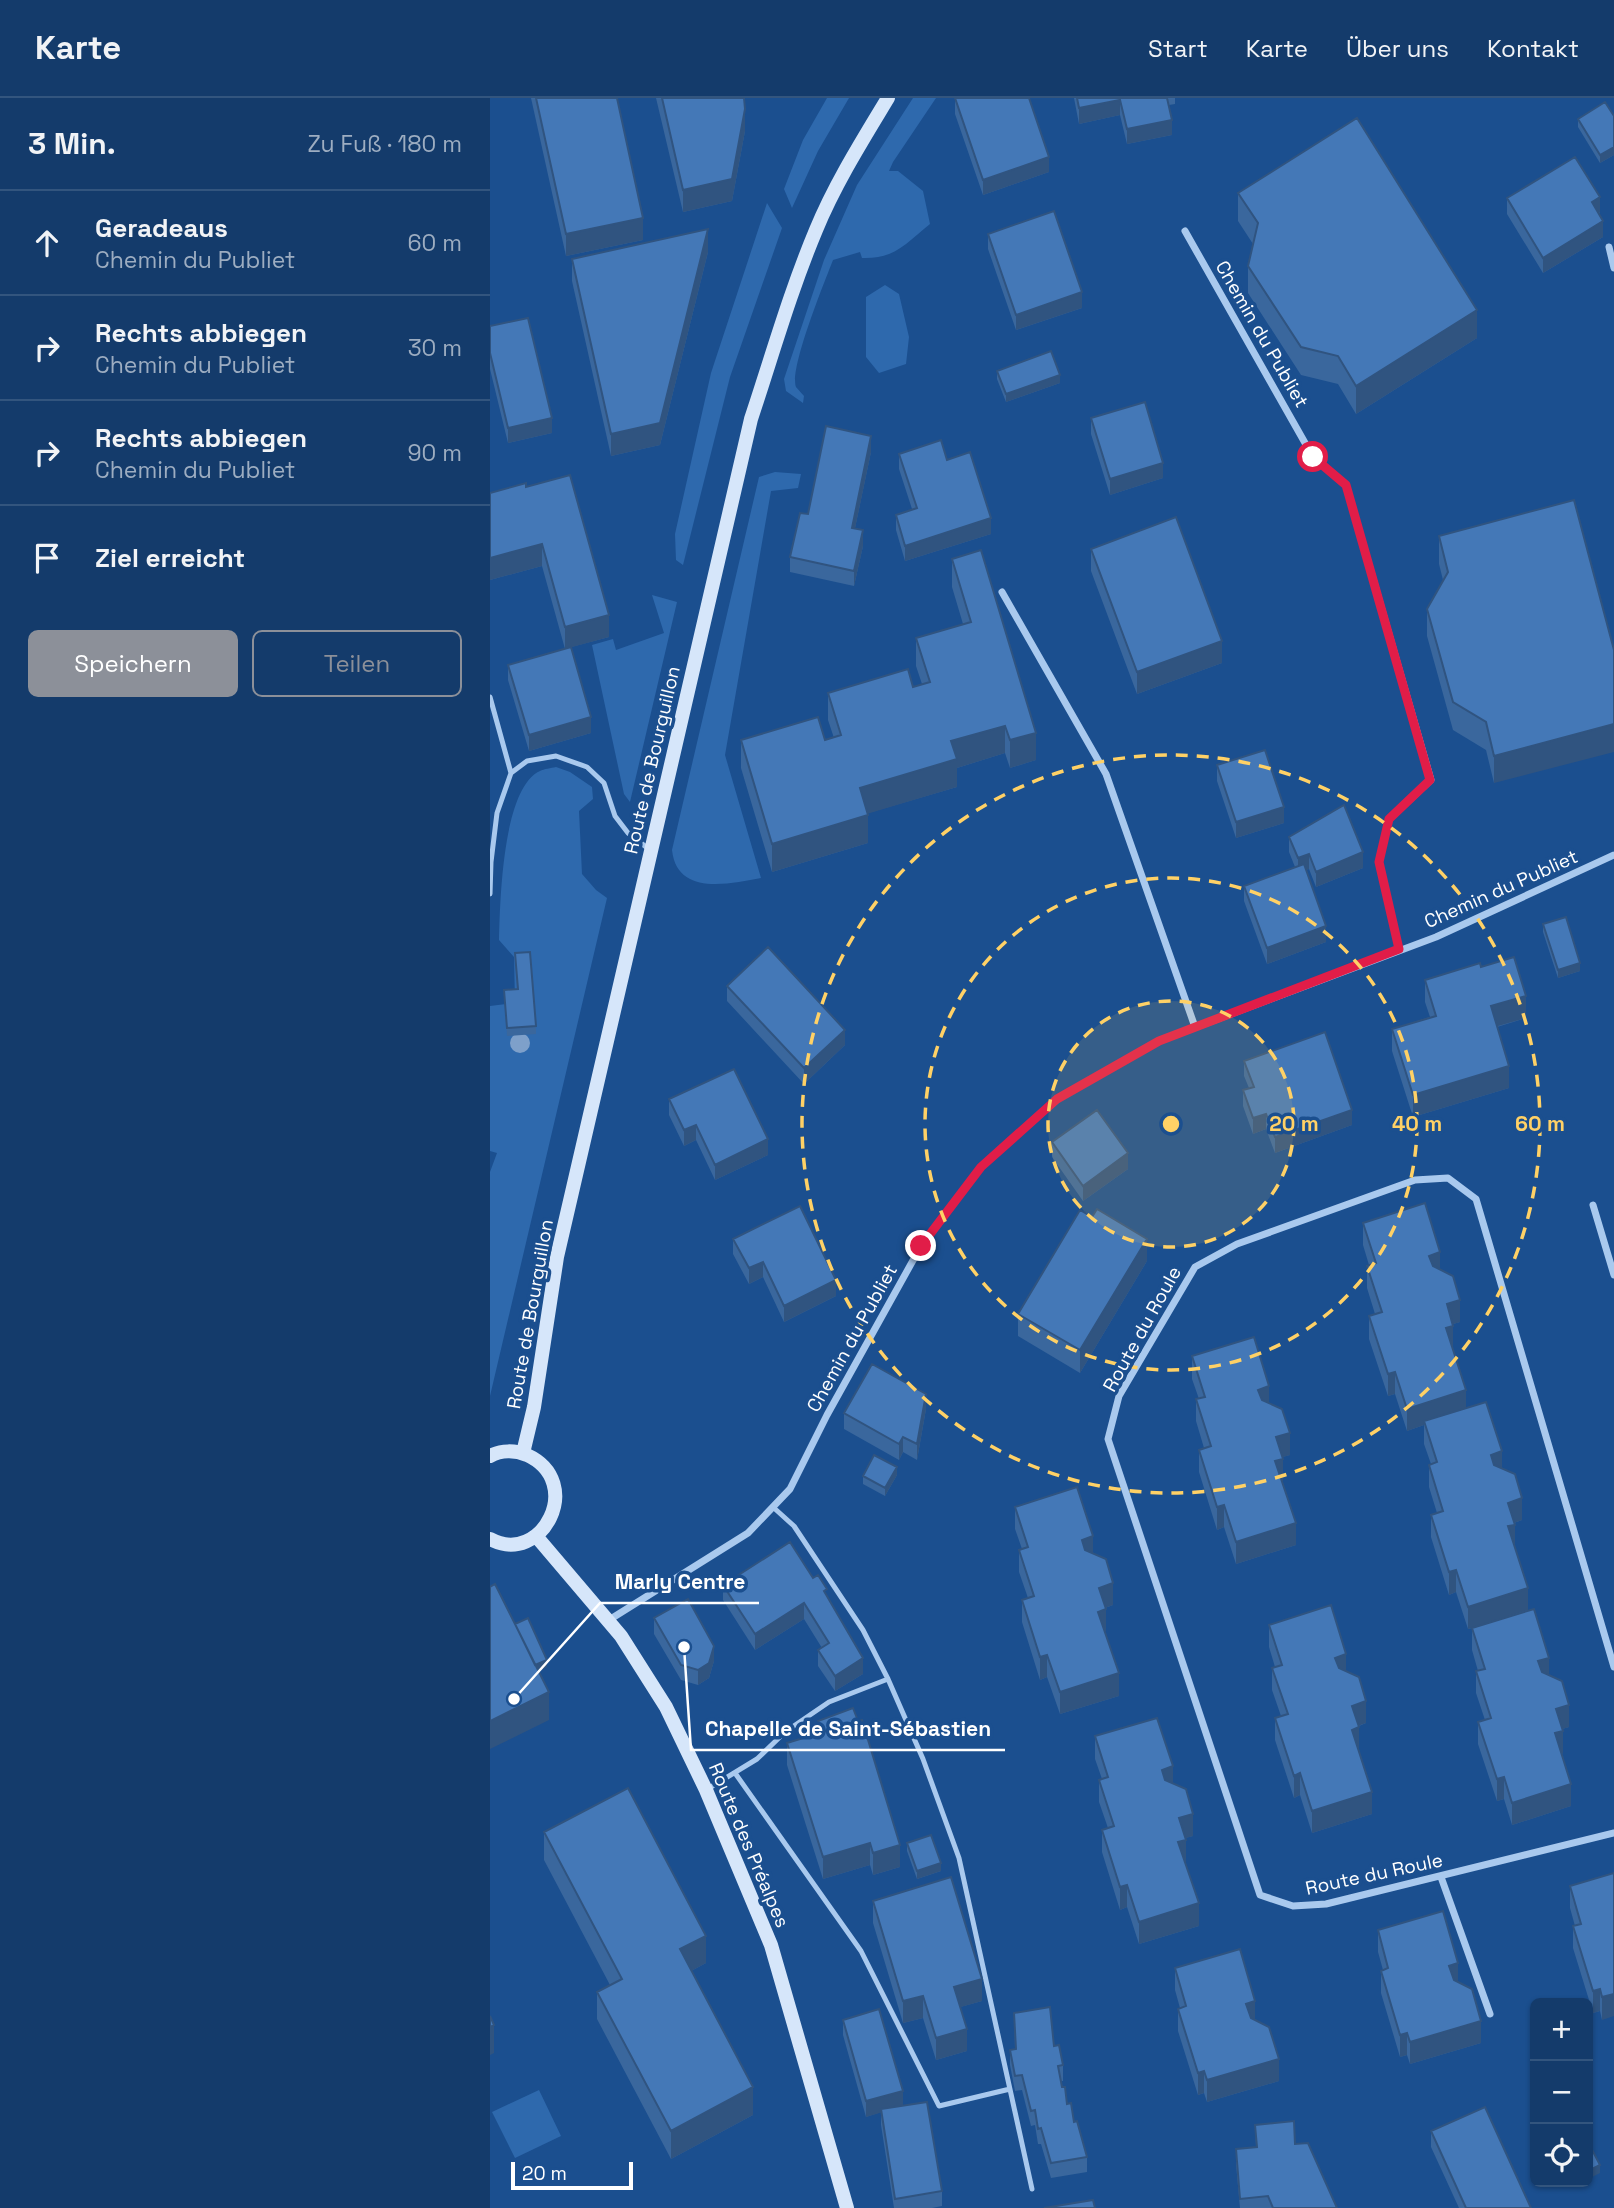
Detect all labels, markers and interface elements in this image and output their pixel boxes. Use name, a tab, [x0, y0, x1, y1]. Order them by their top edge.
text: Karte	[35, 27, 121, 69]
text: Start	[1148, 33, 1208, 64]
text: Karte	[1246, 33, 1308, 64]
text: Über uns	[1346, 33, 1449, 64]
text: Kontakt	[1487, 33, 1579, 64]
text: 3 Min.	[28, 124, 116, 163]
text: Zu Fuß · 180 m	[307, 129, 462, 159]
text: Geradeaus	[95, 211, 228, 245]
icon: ahead	[28, 224, 66, 262]
text: 60 m	[407, 228, 462, 258]
text: Chemin du Publiet	[95, 245, 295, 275]
street label: Chemin du Publiet	[1210, 256, 1314, 412]
text: Rechts abbiegen	[95, 316, 307, 350]
icon: right	[28, 329, 66, 367]
text: 30 m	[408, 333, 462, 363]
text: Chemin du Publiet	[95, 350, 295, 380]
text: Rechts abbiegen	[95, 421, 307, 455]
icon: right	[28, 434, 66, 472]
text: 90 m	[407, 438, 462, 468]
route start	[1297, 441, 1328, 472]
text: Chemin du Publiet	[95, 455, 295, 485]
icon: arrive	[28, 539, 66, 577]
text: Ziel erreicht	[95, 541, 245, 575]
button: Speichern	[28, 630, 238, 697]
button: Teilen	[252, 630, 462, 697]
street label: Route de Bourguillon	[618, 664, 686, 856]
street label: Chemin du Publiet	[1420, 844, 1582, 934]
text: 20 m	[1269, 1110, 1319, 1137]
text: 40 m	[1392, 1110, 1442, 1137]
text: 60 m	[1515, 1110, 1565, 1137]
centre of rings	[1159, 1112, 1183, 1136]
street label: Route de Bourguillon	[501, 1217, 559, 1411]
route end	[905, 1230, 936, 1261]
street label: Chemin du Publiet	[801, 1260, 903, 1416]
street label: Route du Roule	[1097, 1262, 1187, 1396]
callout: Marly Centre	[600, 1561, 759, 1603]
text: Marly Centre	[615, 1568, 745, 1595]
callout: Chapelle de Saint-Sébastien	[691, 1708, 1005, 1750]
text: Chapelle de Saint-Sébastien	[705, 1715, 991, 1742]
street label: Route des Préalpes	[703, 1759, 795, 1931]
street label: Route du Roule	[1303, 1847, 1445, 1901]
map controls	[1530, 1998, 1593, 2187]
button: +	[1530, 1998, 1593, 2061]
button: −	[1530, 2061, 1593, 2124]
button: locate	[1530, 2124, 1593, 2187]
scale bar	[511, 2159, 634, 2191]
text: 20 m	[522, 2161, 567, 2186]

